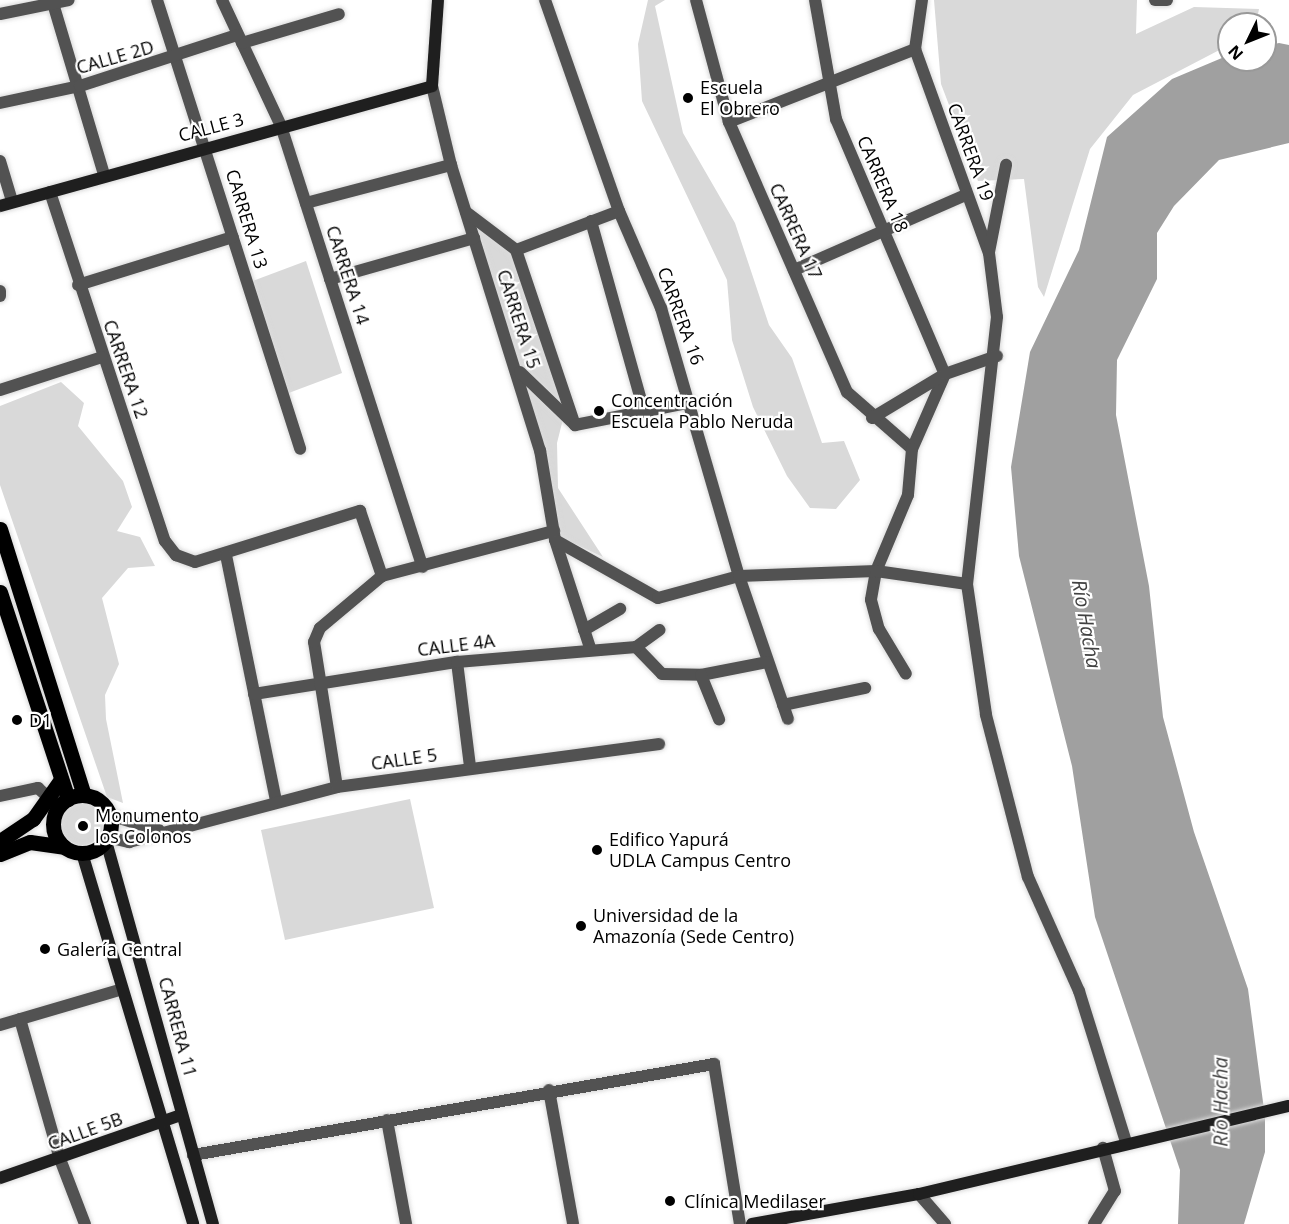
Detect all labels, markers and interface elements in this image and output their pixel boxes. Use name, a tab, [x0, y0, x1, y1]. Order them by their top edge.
north arrow	[1217, 12, 1277, 72]
street label: CALLE 2D	[74, 36, 156, 78]
text: N	[1223, 41, 1248, 65]
place label: Escuela El Obrero	[700, 77, 780, 119]
marker: Escuela El Obrero	[681, 91, 695, 105]
street label: CARRERA 19	[943, 100, 999, 204]
street label: CALLE 3	[176, 108, 246, 146]
street label: CARRERA 18	[853, 133, 913, 235]
street label: CARRERA 13	[222, 167, 272, 271]
street label: CARRERA 17	[765, 180, 827, 282]
street label: CARRERA 14	[322, 223, 374, 327]
street label: CARRERA 16	[653, 264, 709, 368]
street label: CARRERA 15	[493, 267, 545, 371]
street label: CARRERA 12	[99, 317, 153, 421]
place label: Concentración Escuela Pablo Neruda	[611, 390, 794, 432]
marker: Concentración Escuela Pablo Neruda	[592, 404, 606, 418]
water label: Río Hacha	[1067, 578, 1107, 670]
street label: CALLE 4A	[416, 630, 496, 660]
place label: D1	[29, 709, 52, 731]
marker: D1	[10, 713, 24, 727]
street label: CALLE 5	[370, 744, 438, 774]
place label: Monumento los Colonos	[95, 805, 199, 848]
marker: Monumento los Colonos	[76, 819, 90, 833]
place label: Edifico Yapurá UDLA Campus Centro	[609, 829, 791, 872]
marker: Edifico Yapurá UDLA Campus Centro	[590, 843, 604, 857]
place label: Universidad de la Amazonía (Sede Centro)	[593, 905, 794, 948]
marker: Universidad de la Amazonía (Sede Centro)	[574, 919, 588, 933]
place label: Galería Central	[57, 938, 182, 960]
marker: Galería Central	[38, 942, 52, 956]
street label: CARRERA 11	[154, 975, 202, 1079]
water label: Río Hacha	[1208, 1057, 1232, 1147]
street label: CALLE 5B	[45, 1107, 125, 1155]
place label: Clínica Medilaser	[684, 1190, 826, 1212]
marker: Clínica Medilaser	[661, 1192, 679, 1210]

